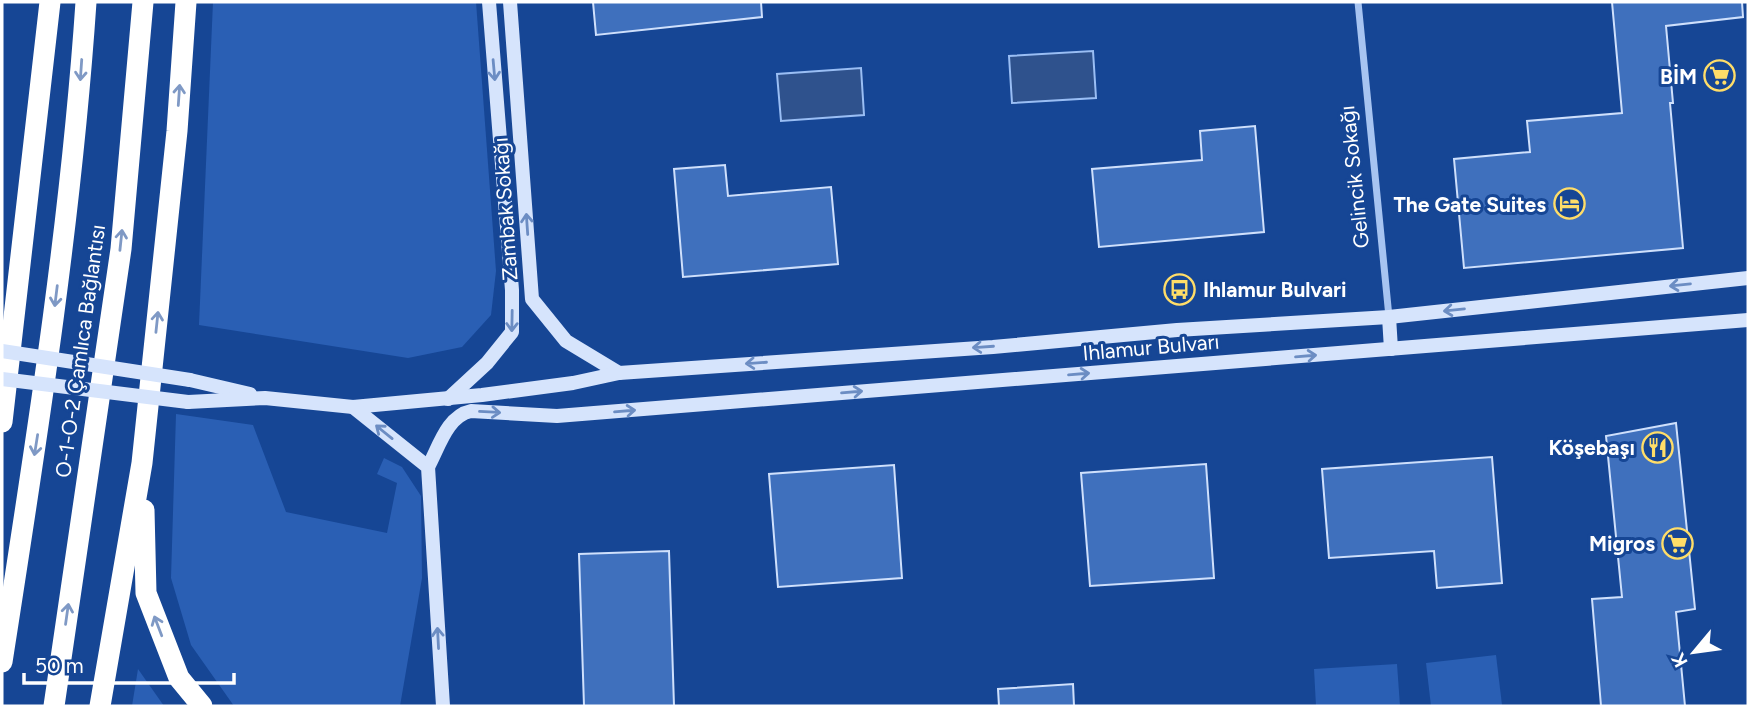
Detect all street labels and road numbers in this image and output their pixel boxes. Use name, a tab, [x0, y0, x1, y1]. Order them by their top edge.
street label: Gelincik Sokağı	[1334, 104, 1374, 250]
street label: Zambak Sokağı	[488, 137, 522, 281]
street label: O-1-O-2 Çamlıca Bağlantısı	[50, 223, 110, 479]
street label: Ihlamur Bulvarı	[1082, 329, 1220, 365]

